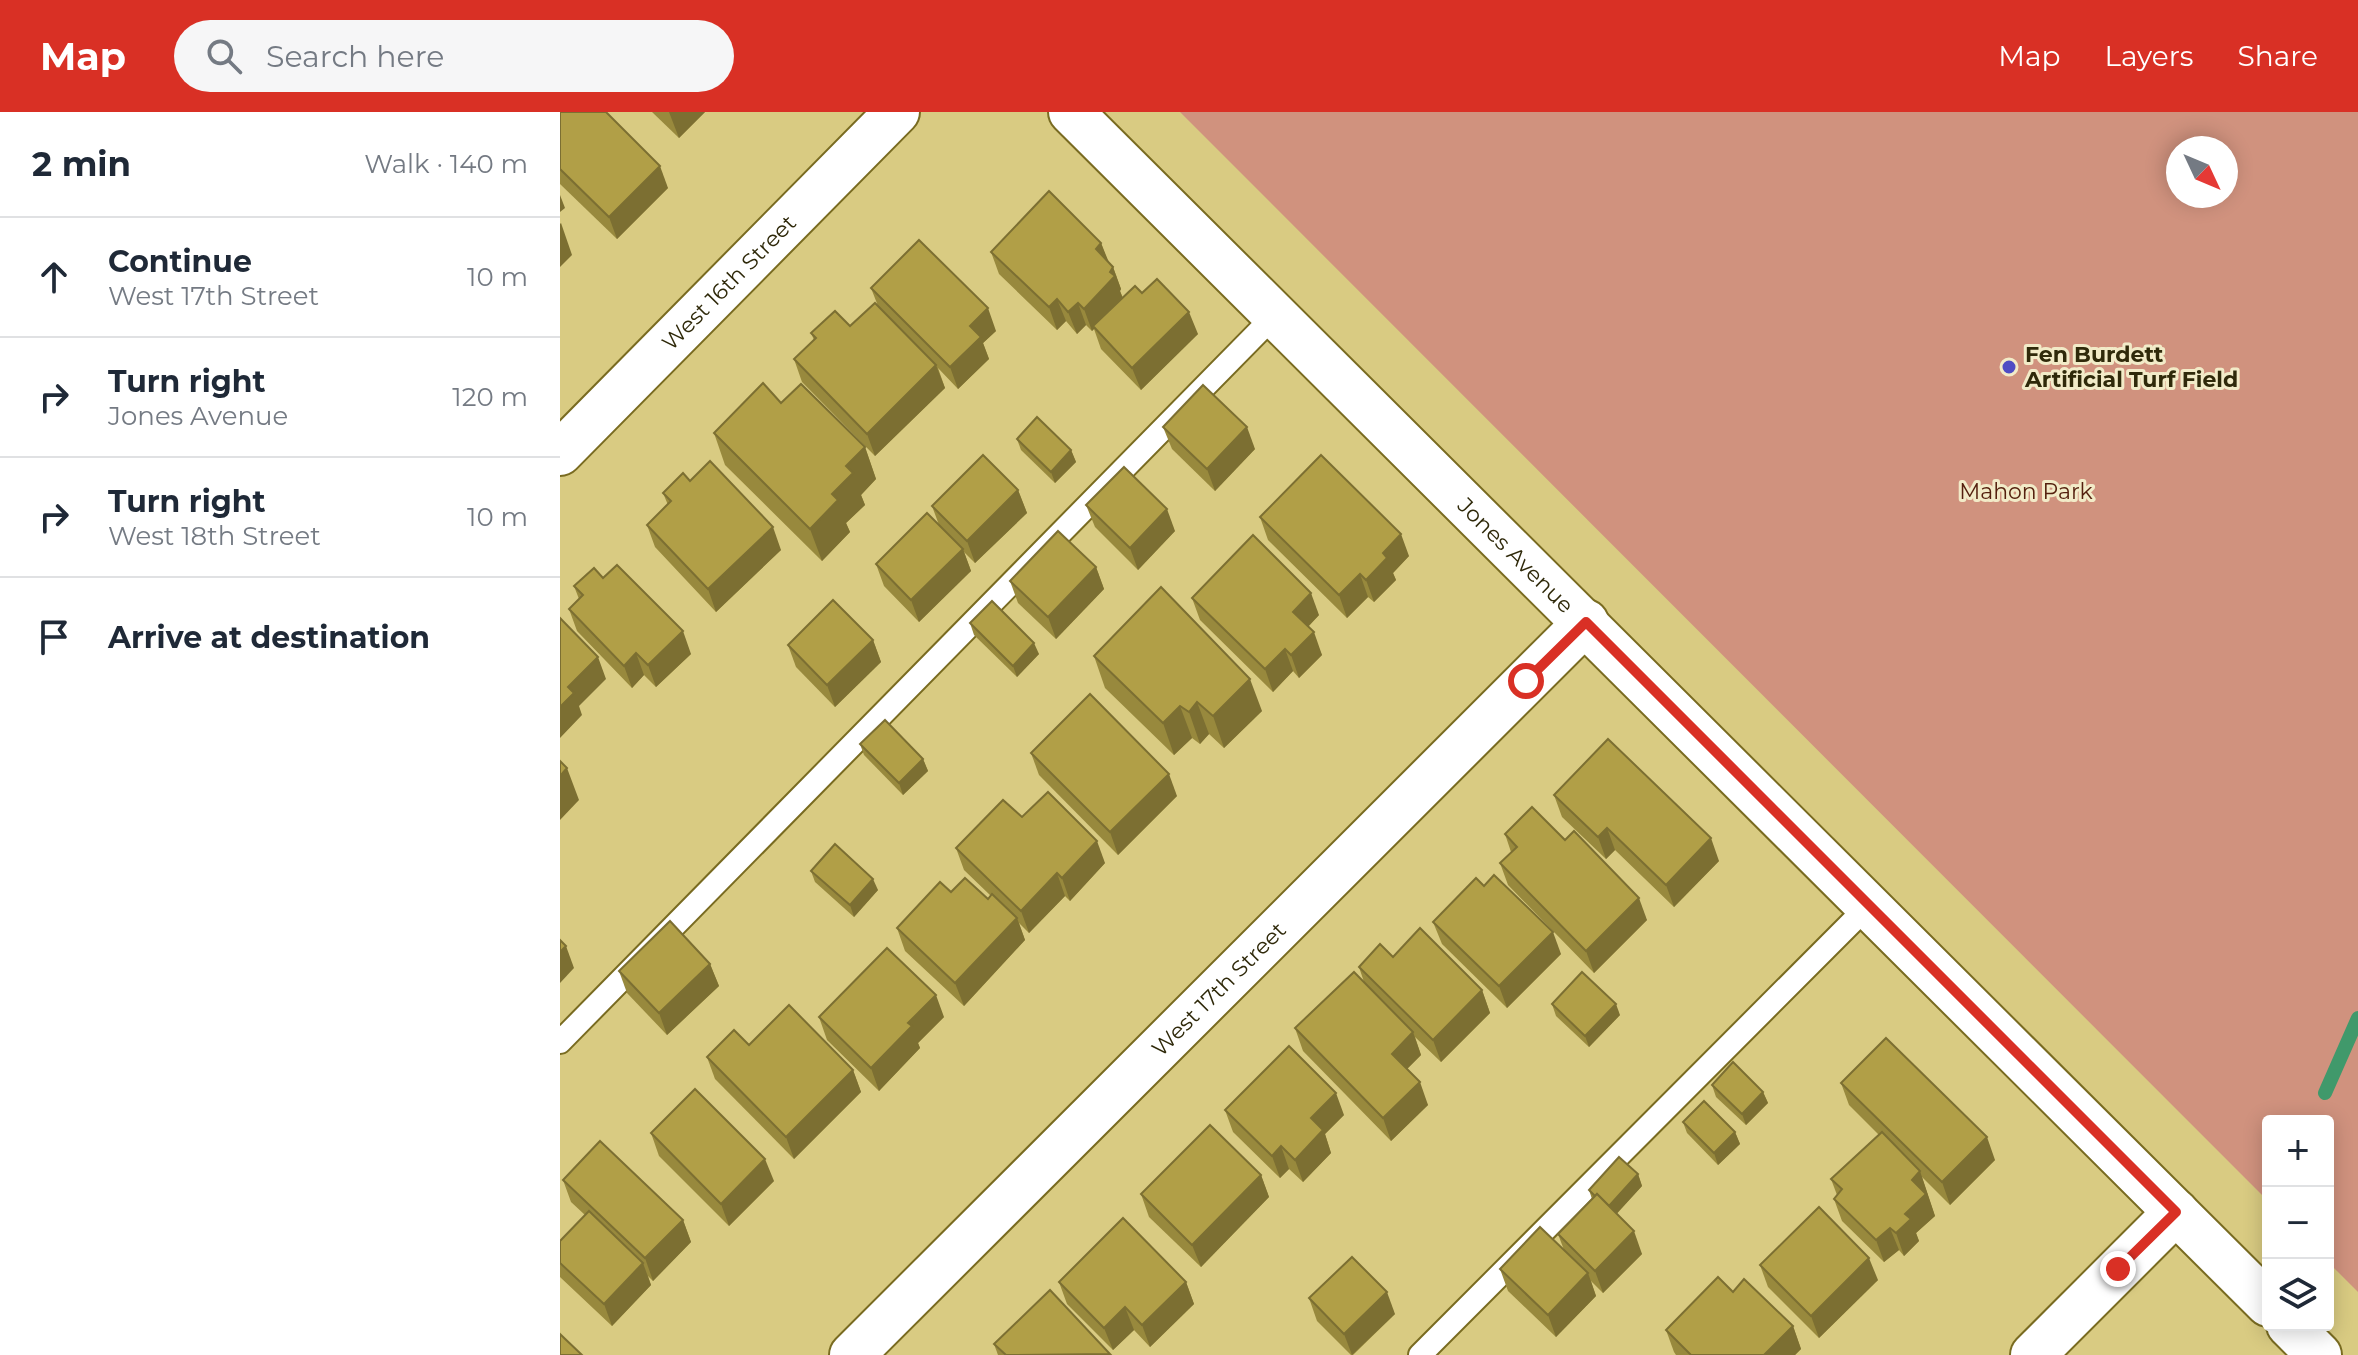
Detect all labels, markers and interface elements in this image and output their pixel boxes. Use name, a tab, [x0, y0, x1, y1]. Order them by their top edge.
search box	[174, 20, 734, 92]
text: Map	[40, 33, 126, 80]
icon: search	[202, 34, 246, 78]
text: Search here	[266, 38, 444, 75]
text: Map	[1998, 39, 2061, 73]
text: Layers	[2105, 39, 2194, 73]
text: Share	[2238, 39, 2318, 73]
north arrow	[2166, 136, 2238, 208]
text: 2 min	[32, 143, 131, 185]
text: Walk · 140 m	[364, 148, 528, 180]
street label: West 16th Street	[656, 209, 801, 356]
text: Continue	[108, 243, 252, 280]
icon: ahead	[32, 255, 76, 299]
text: 10 m	[467, 261, 528, 293]
text: West 17th Street	[108, 280, 319, 312]
place label: Fen Burdett Artificial Turf Field	[2024, 341, 2238, 393]
marker: Fen Burdett Artificial Turf Field	[2000, 358, 2018, 376]
text: Turn right	[108, 363, 265, 400]
icon: right	[32, 375, 76, 419]
text: 120 m	[452, 381, 528, 413]
text: Jones Avenue	[108, 400, 288, 432]
park label: Mahon Park	[1959, 478, 2094, 505]
text: Turn right	[108, 483, 265, 520]
street label: Jones Avenue	[1452, 491, 1580, 619]
icon: right	[32, 495, 76, 539]
text: 10 m	[467, 501, 528, 533]
text: West 18th Street	[108, 520, 321, 552]
icon: arrive	[32, 615, 76, 659]
text: Arrive at destination	[108, 619, 430, 656]
route start	[1508, 663, 1544, 699]
street label: West 17th Street	[1146, 916, 1291, 1062]
map controls	[2262, 1115, 2334, 1331]
button: +	[2262, 1115, 2334, 1187]
button: −	[2262, 1187, 2334, 1259]
route end	[2100, 1251, 2136, 1287]
button: layers	[2262, 1259, 2334, 1331]

